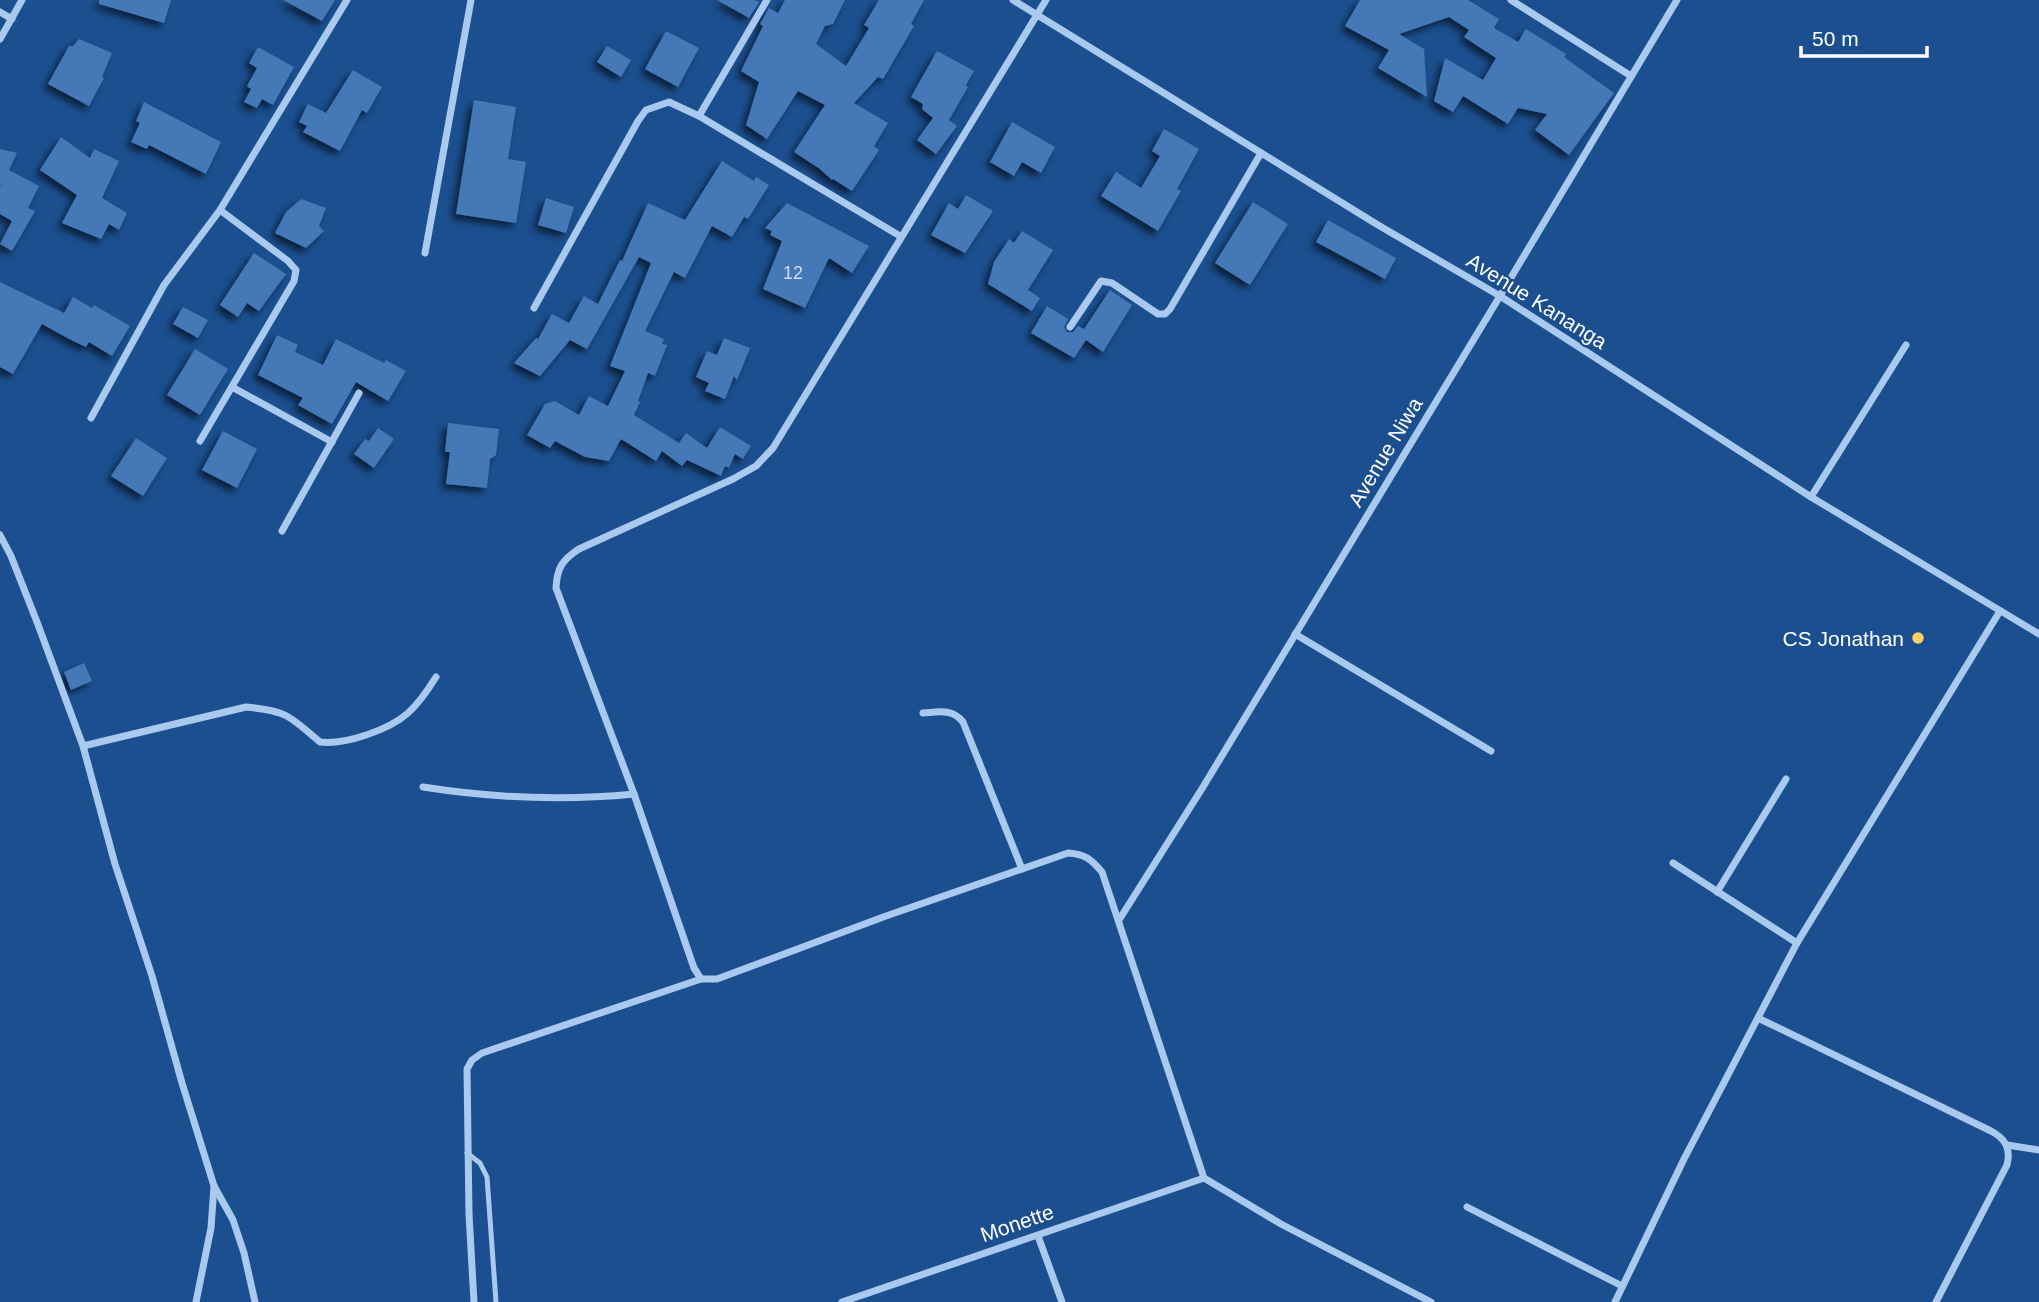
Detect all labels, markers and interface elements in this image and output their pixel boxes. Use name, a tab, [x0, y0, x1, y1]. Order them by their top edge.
scale bar	[1801, 14, 1927, 58]
text: 50 m	[1812, 27, 1859, 50]
street label: Avenue Kananga	[1463, 249, 1612, 354]
house number: 12	[783, 263, 803, 283]
street label: Avenue Niwa	[1343, 393, 1427, 511]
place label: CS Jonathan	[1783, 627, 1904, 650]
marker: CS Jonathan	[1910, 630, 1926, 646]
street label: Monette	[977, 1200, 1057, 1246]

